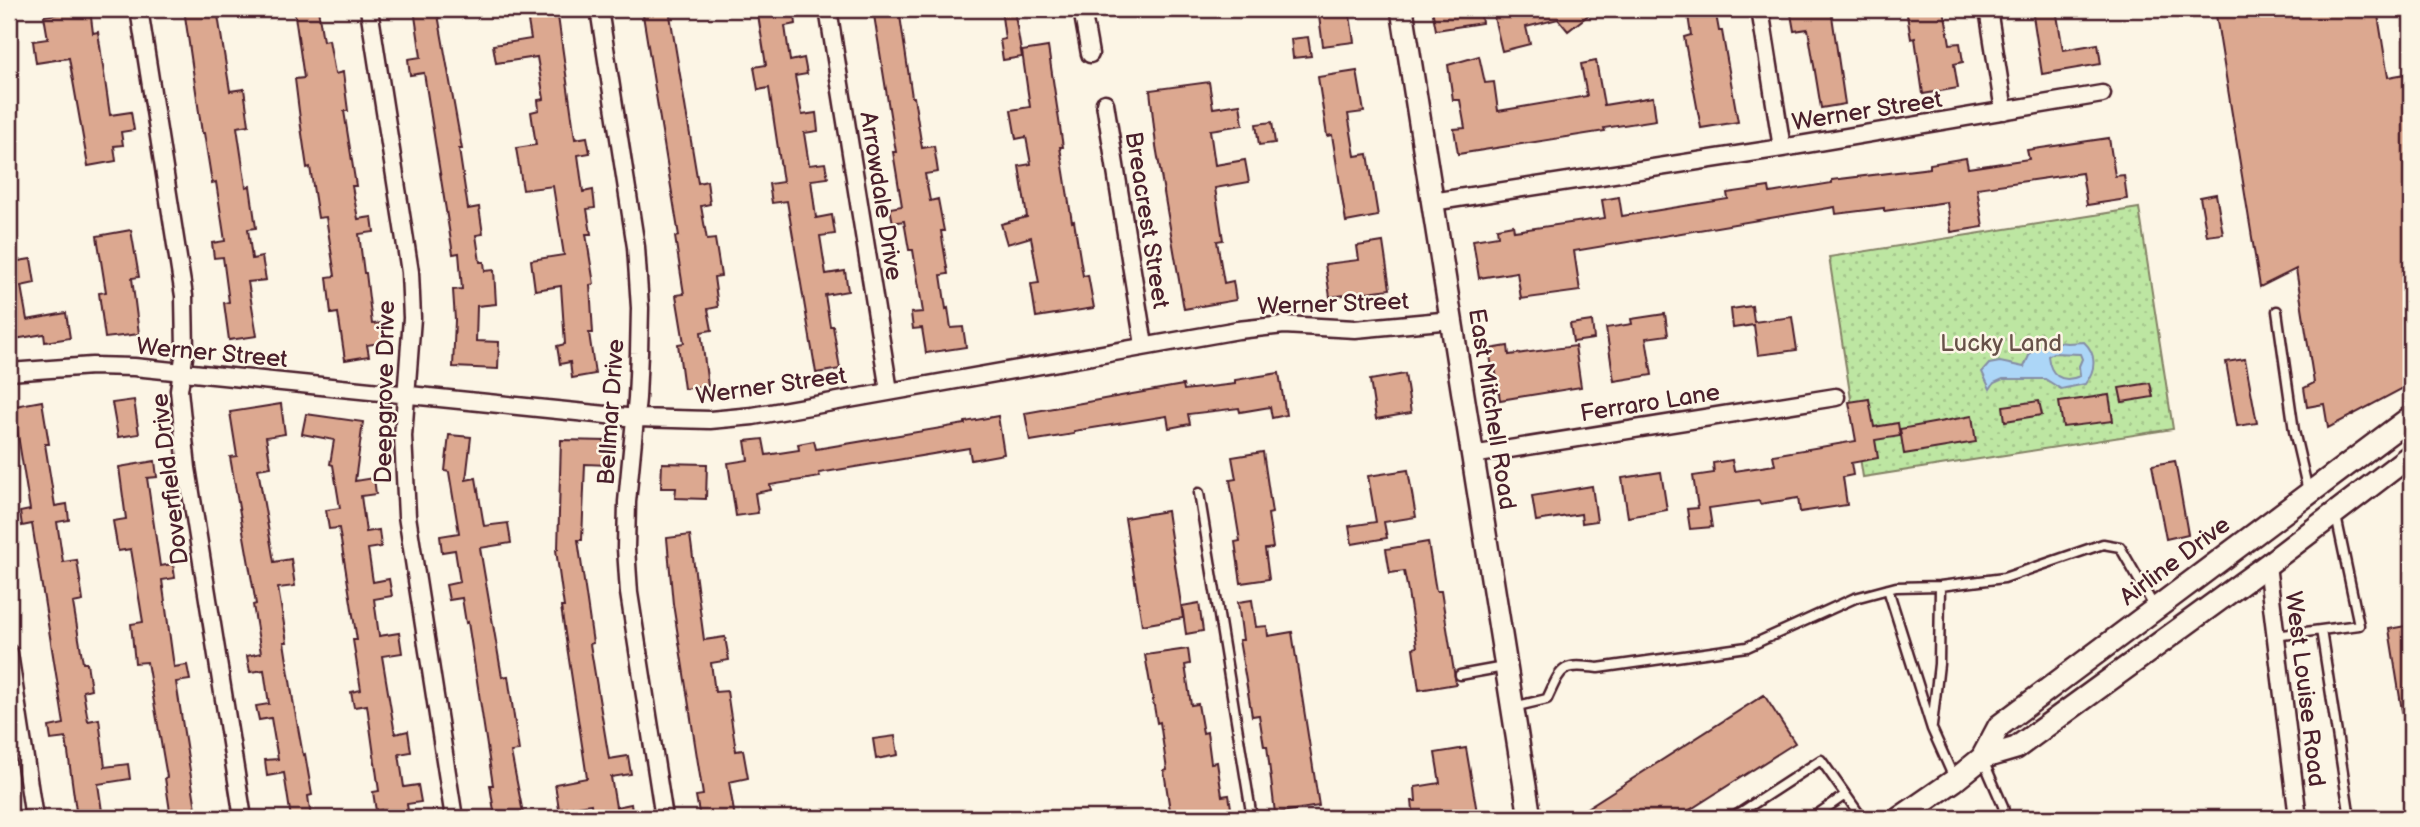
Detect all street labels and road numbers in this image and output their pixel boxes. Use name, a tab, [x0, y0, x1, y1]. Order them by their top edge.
street label: Werner Street	[1790, 85, 1945, 137]
street label: Arrowdale Drive	[853, 109, 909, 283]
street label: Breacrest Street	[1119, 129, 1175, 311]
street label: Werner Street	[1257, 287, 1410, 321]
street label: Deepgrove Drive	[369, 300, 401, 484]
street label: East Mitchell Road	[1462, 306, 1522, 512]
street label: Werner Street	[135, 332, 289, 374]
street label: Bellmar Drive	[591, 338, 631, 486]
street label: Werner Street	[694, 361, 849, 411]
street label: Ferraro Lane	[1578, 378, 1722, 428]
street label: Doverfield Drive	[145, 392, 195, 566]
street label: Airline Drive	[2114, 510, 2236, 612]
street label: West Louise Road	[2279, 590, 2331, 788]

